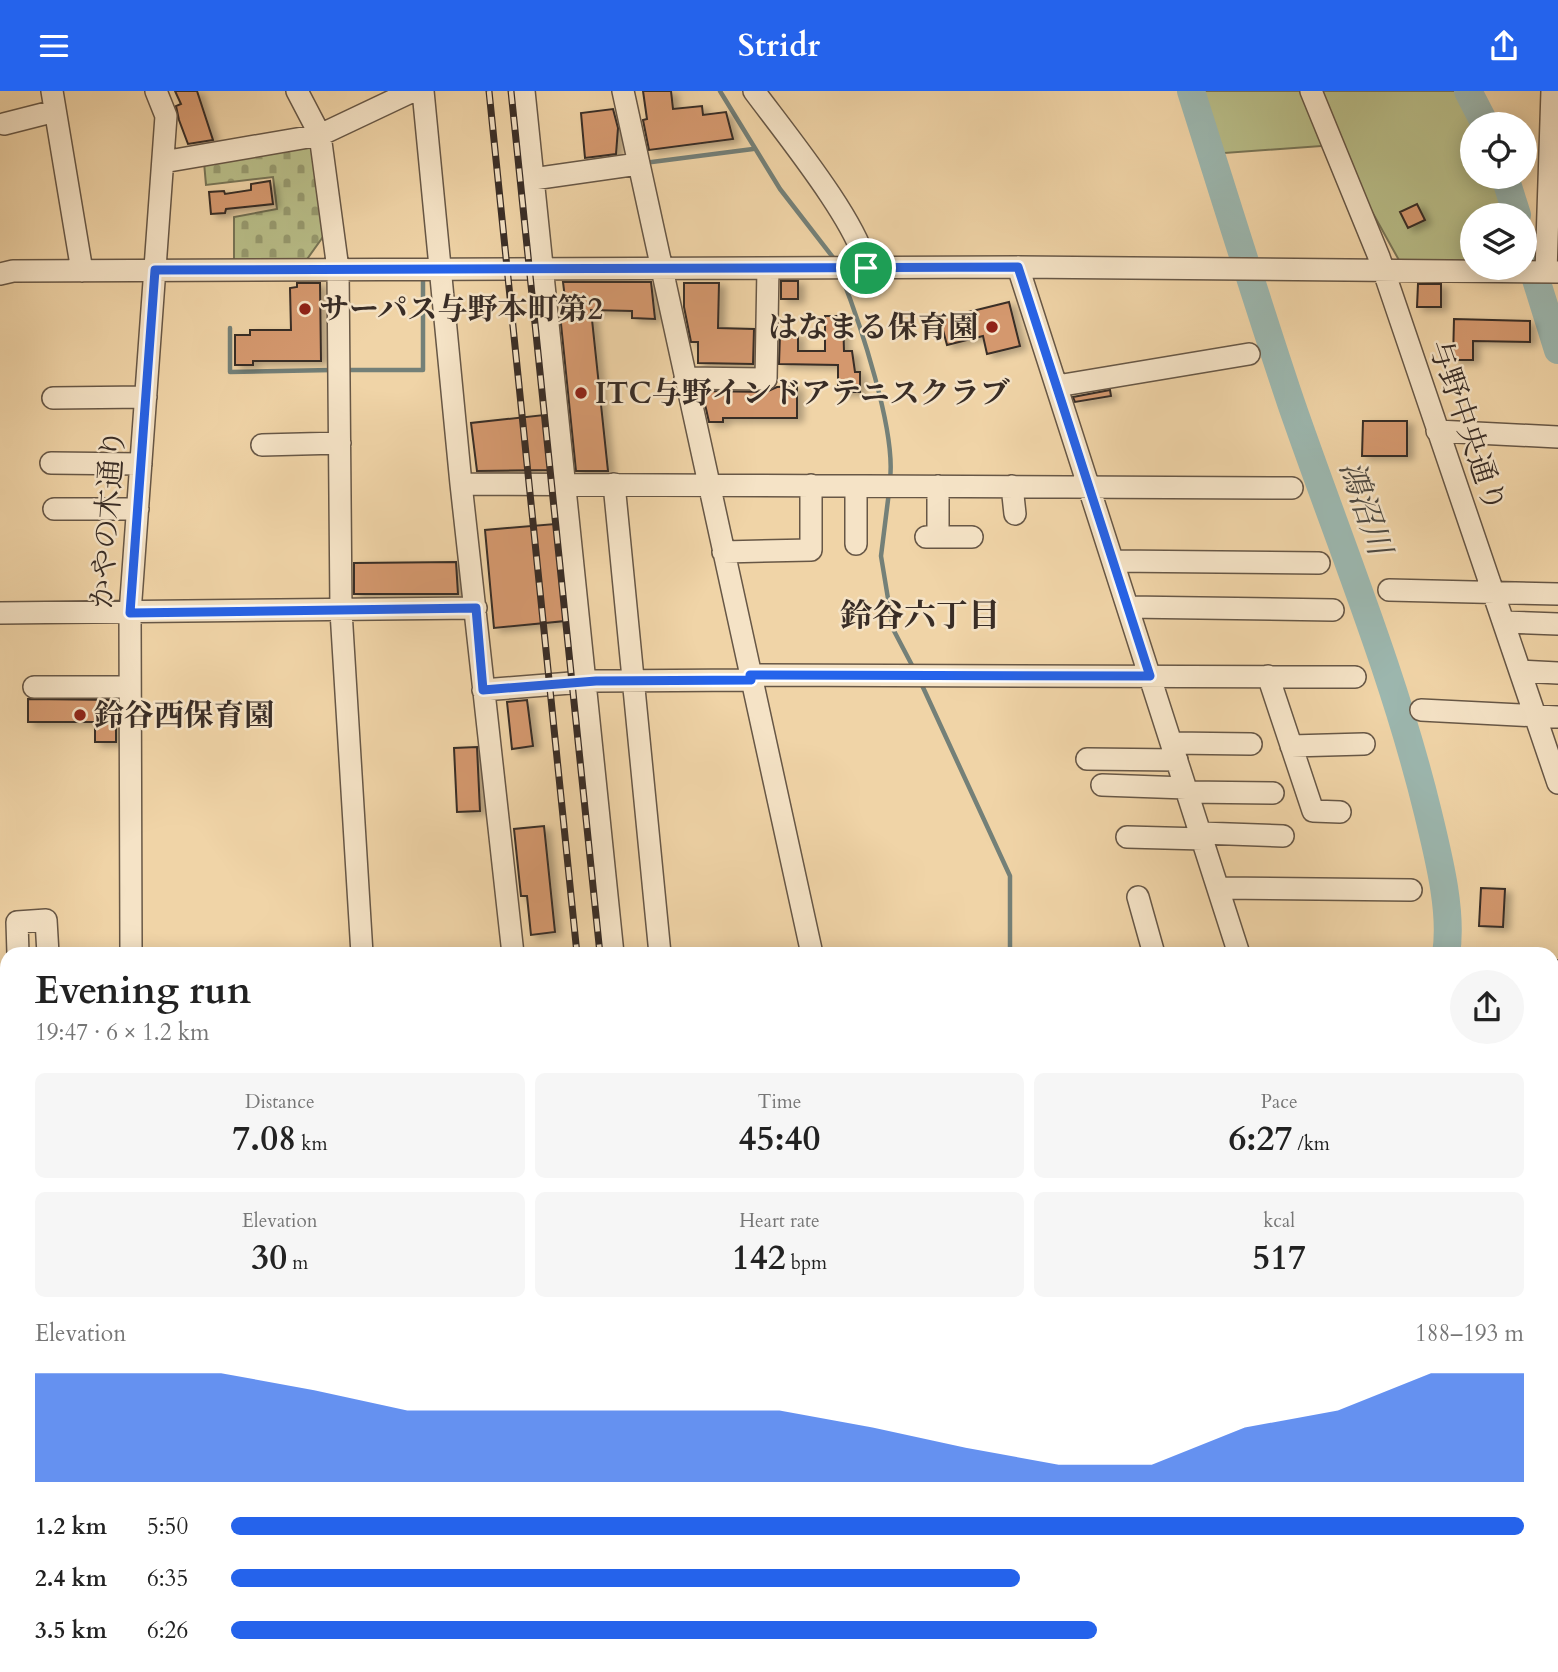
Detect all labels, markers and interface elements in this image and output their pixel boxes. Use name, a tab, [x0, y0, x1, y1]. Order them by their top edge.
text: Stridr	[738, 24, 820, 68]
icon: menu	[35, 27, 73, 65]
icon: share	[1485, 27, 1523, 65]
map controls	[1460, 112, 1537, 280]
button: locate	[1460, 112, 1537, 189]
button: layers	[1460, 203, 1537, 280]
pin	[836, 238, 896, 298]
icon: arrive	[847, 249, 885, 287]
place label: サーパス与野本町第2	[319, 289, 603, 330]
marker: サーパス与野本町第2	[297, 301, 313, 317]
place label: はなまる保育園	[768, 307, 978, 348]
marker: はなまる保育園	[984, 319, 1000, 335]
street label: 与野中央通り	[1418, 334, 1516, 518]
place label: ITC与野インドアテニスクラブ	[595, 373, 1010, 414]
marker: ITC与野インドアテニスクラブ	[573, 385, 589, 401]
street label: かやの木通り	[81, 428, 135, 610]
water label: 鴻沼川	[1329, 455, 1402, 563]
district label: 鈴谷六丁目	[840, 594, 1000, 638]
place label: 鈴谷西保育園	[94, 695, 274, 736]
marker: 鈴谷西保育園	[72, 707, 88, 723]
text: Evening run	[35, 965, 251, 1017]
button: share	[1450, 970, 1524, 1044]
text: 19:47 · 6 × 1.2 km	[35, 1017, 209, 1048]
text: Distance	[245, 1089, 315, 1115]
text: Time	[758, 1089, 801, 1115]
text: Pace	[1261, 1089, 1298, 1115]
text: 7.08	[232, 1115, 296, 1163]
text: 45:40	[739, 1115, 820, 1163]
text: 6:27	[1228, 1115, 1292, 1163]
text: km	[296, 1131, 327, 1157]
text: /km	[1292, 1131, 1330, 1157]
text: Elevation	[242, 1208, 318, 1234]
text: Heart rate	[739, 1208, 820, 1234]
text: kcal	[1263, 1208, 1295, 1234]
text: 30	[251, 1234, 287, 1282]
text: 142	[732, 1234, 786, 1282]
text: 517	[1252, 1234, 1306, 1282]
text: m	[287, 1250, 308, 1276]
text: bpm	[786, 1250, 827, 1276]
text: Elevation	[35, 1318, 126, 1349]
text: 188–193 m	[1415, 1318, 1524, 1349]
text: 1.2 km	[35, 1511, 107, 1542]
text: 5:50	[147, 1511, 188, 1542]
text: 2.4 km	[35, 1563, 107, 1594]
text: 6:35	[147, 1563, 188, 1594]
text: 3.5 km	[35, 1615, 107, 1646]
text: 6:26	[147, 1615, 188, 1646]

